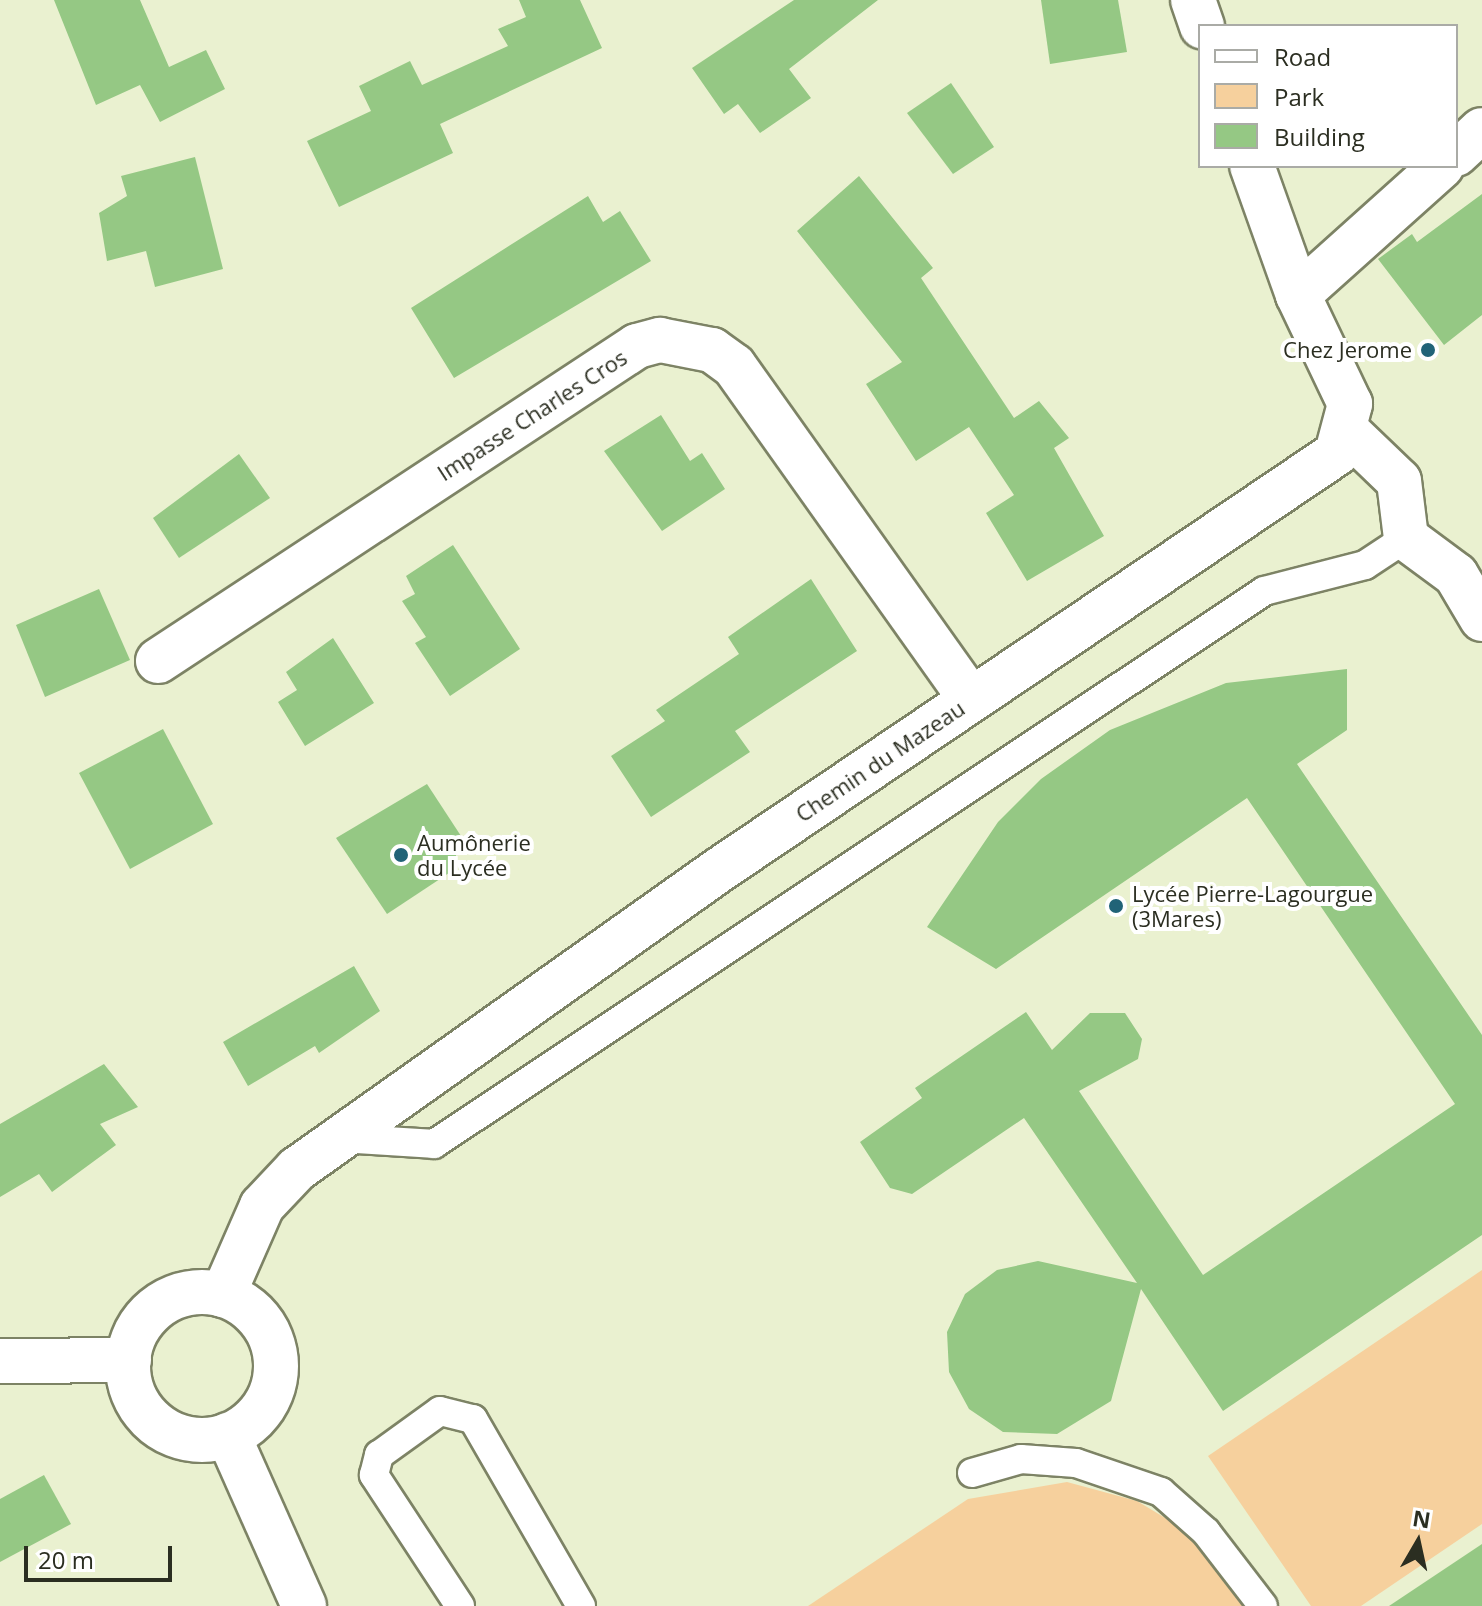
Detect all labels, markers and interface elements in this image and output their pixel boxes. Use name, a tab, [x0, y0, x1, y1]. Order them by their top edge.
legend	[1198, 24, 1458, 168]
text: Road	[1274, 40, 1331, 73]
text: Park	[1274, 80, 1324, 113]
text: Building	[1274, 120, 1365, 153]
place label: Chez Jerome	[1283, 337, 1412, 363]
marker: Chez Jerome	[1419, 341, 1437, 359]
street label: Impasse Charles Cros	[432, 344, 632, 486]
street label: Chemin du Mazeau	[791, 695, 969, 827]
place label: Aumônerie du Lycée	[417, 829, 531, 880]
marker: Aumônerie du Lycée	[392, 846, 410, 864]
place label: Lycée Pierre-Lagourgue (3Mares)	[1132, 880, 1373, 932]
marker: Lycée Pierre-Lagourgue (3Mares)	[1107, 897, 1125, 915]
north arrow	[1378, 1502, 1458, 1582]
text: N	[1411, 1502, 1433, 1535]
scale bar	[28, 1530, 176, 1580]
text: 20 m	[38, 1543, 94, 1576]

